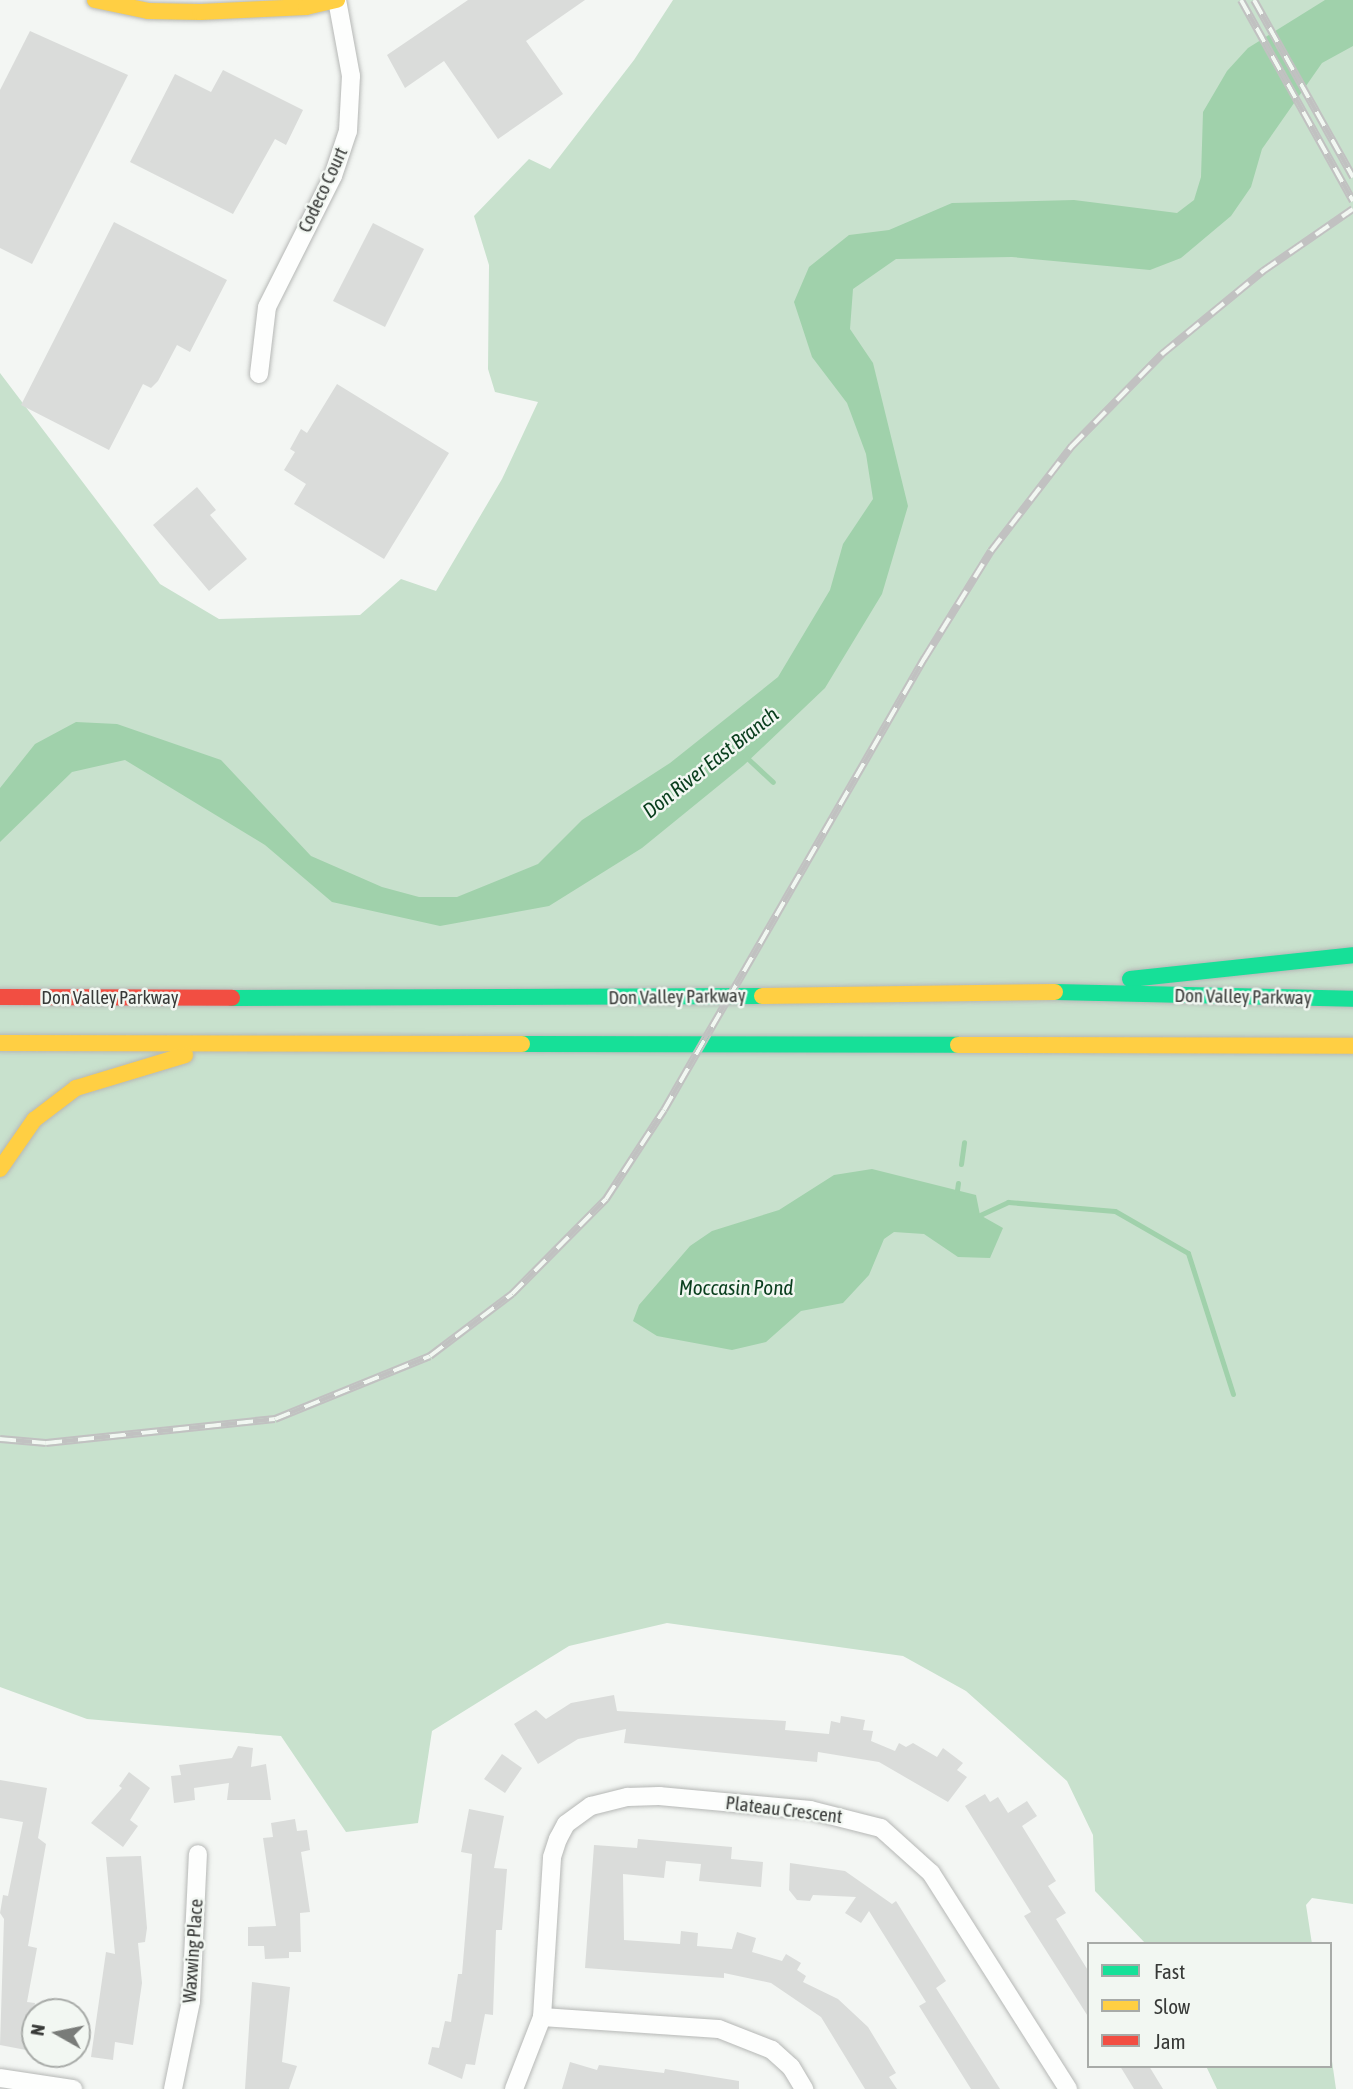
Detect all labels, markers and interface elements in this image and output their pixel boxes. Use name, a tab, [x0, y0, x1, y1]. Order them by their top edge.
street label: Codeco Court	[293, 144, 353, 236]
water label: Don River East Branch	[637, 701, 783, 823]
street label: Don Valley Parkway	[608, 984, 746, 1010]
street label: Don Valley Parkway	[1174, 984, 1312, 1010]
street label: Don Valley Parkway	[41, 987, 179, 1009]
water label: Moccasin Pond	[679, 1274, 793, 1300]
street label: Plateau Crescent	[724, 1792, 844, 1828]
street label: Waxwing Place	[178, 1898, 208, 2004]
legend	[1087, 1942, 1332, 2068]
text: Fast	[1154, 1959, 1185, 1983]
text: Slow	[1154, 1994, 1190, 2018]
north arrow	[21, 1998, 91, 2068]
text: N	[25, 2023, 49, 2037]
text: Jam	[1154, 2029, 1186, 2053]

